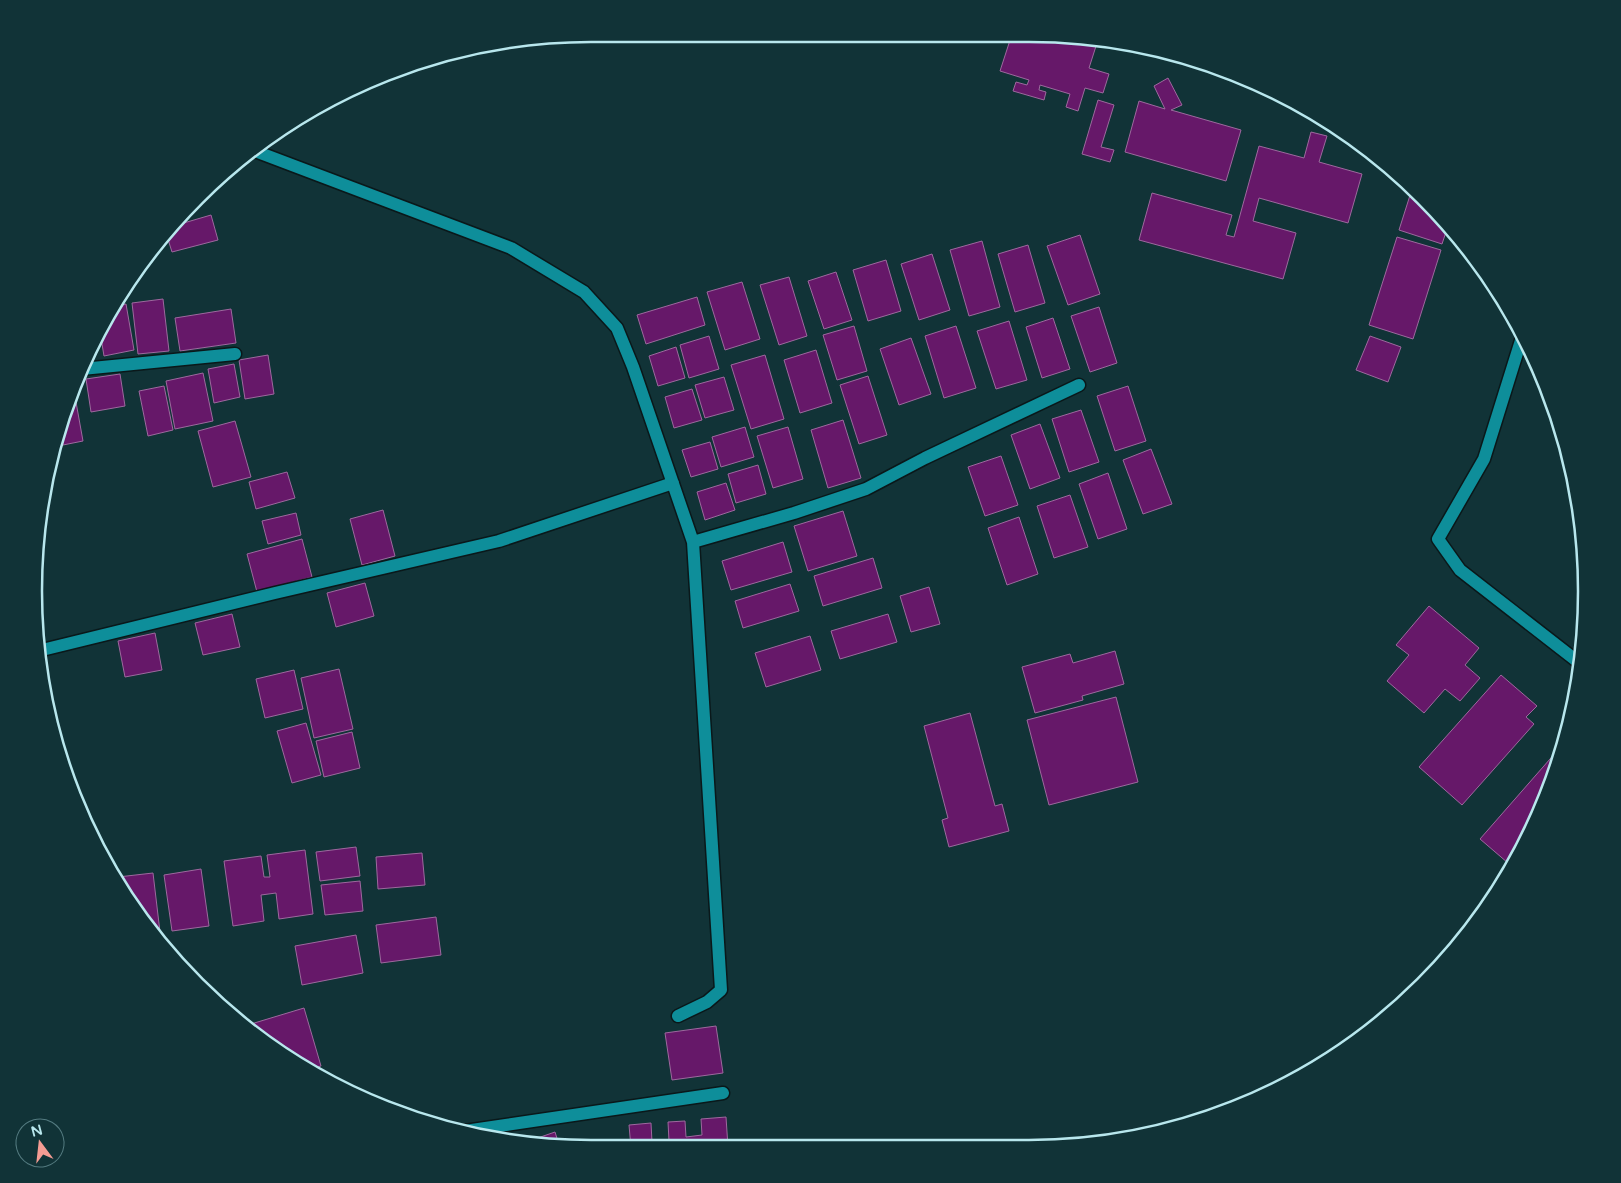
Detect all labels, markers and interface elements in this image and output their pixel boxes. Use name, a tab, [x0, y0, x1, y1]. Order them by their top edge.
north arrow	[15, 1118, 65, 1168]
text: N	[29, 1121, 44, 1141]

